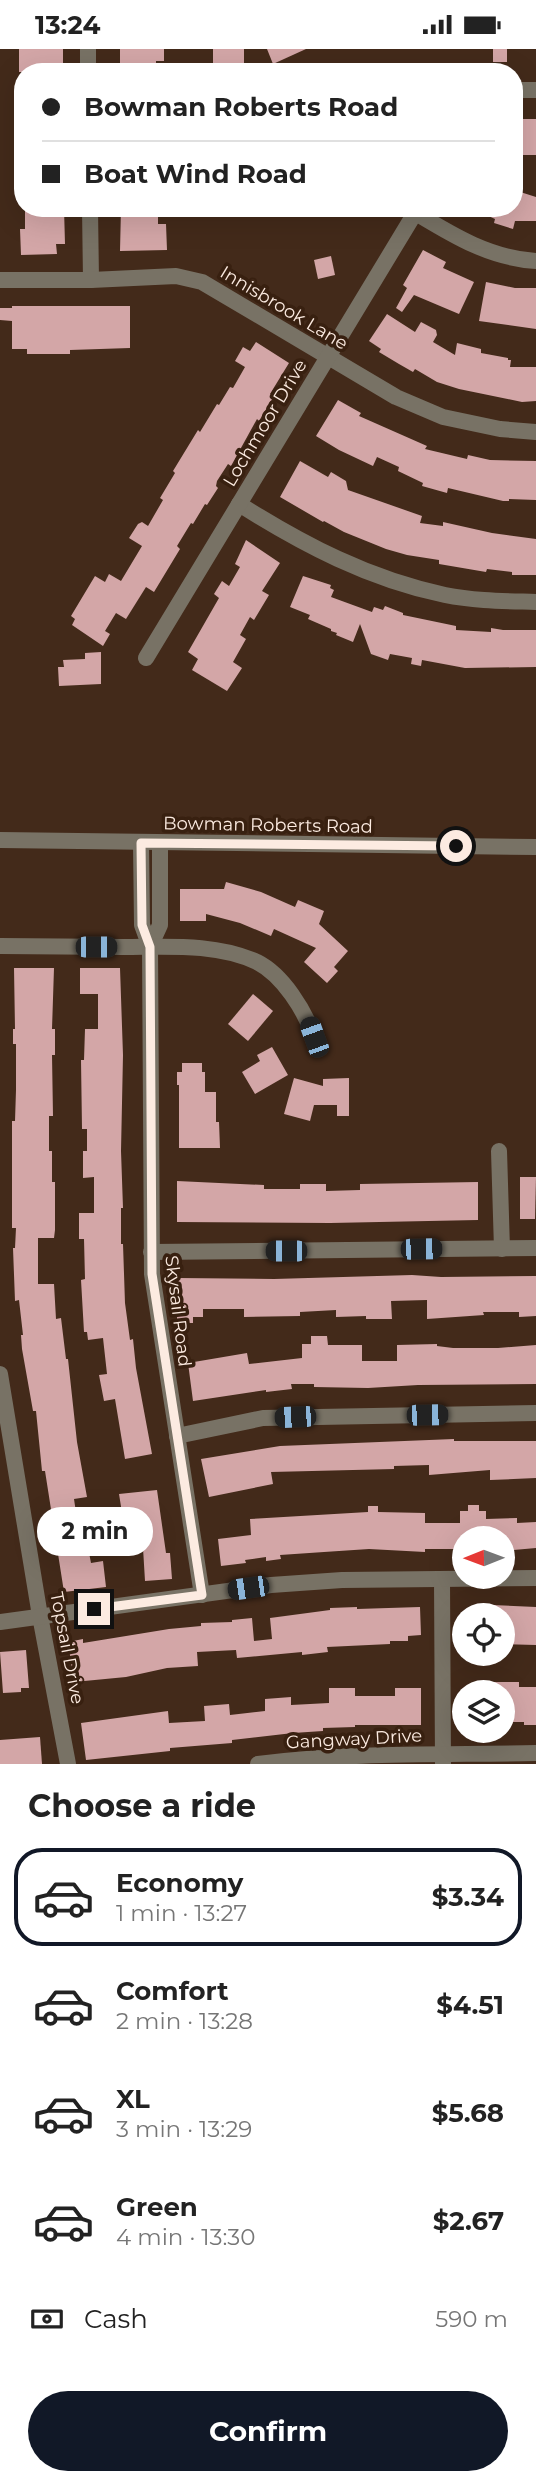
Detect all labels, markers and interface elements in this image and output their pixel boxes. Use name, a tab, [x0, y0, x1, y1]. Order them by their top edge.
text: 13:24	[35, 9, 100, 41]
text: Bowman Roberts Road	[84, 91, 398, 123]
text: Boat Wind Road	[84, 158, 307, 190]
street label: Innisbrook Lane	[216, 261, 352, 355]
street label: Lochmoor Drive	[218, 355, 312, 491]
street label: Bowman Roberts Road	[163, 812, 373, 838]
route start	[440, 830, 472, 862]
car	[76, 937, 118, 958]
car	[297, 1014, 332, 1060]
car	[400, 1238, 443, 1260]
car	[266, 1241, 308, 1262]
street label: Skysail Road	[160, 1254, 196, 1368]
car	[406, 1404, 449, 1426]
car	[274, 1406, 317, 1428]
callout: 2 min	[36, 1507, 152, 1557]
text: 2 min	[61, 1517, 129, 1545]
north arrow	[452, 1526, 514, 1589]
map controls	[452, 1526, 515, 1743]
car	[226, 1575, 271, 1601]
street label: Topsail Drive	[45, 1590, 89, 1706]
route end	[78, 1593, 110, 1625]
button: locate	[452, 1603, 515, 1666]
button: layers	[452, 1680, 515, 1743]
street label: Gangway Drive	[285, 1724, 423, 1754]
text: Choose a ride	[28, 1786, 256, 1825]
icon: car	[32, 1866, 95, 1929]
text: Economy	[116, 1867, 243, 1899]
text: $3.34	[432, 1881, 504, 1913]
text: 1 min · 13:27	[116, 1899, 247, 1927]
icon: car	[32, 1974, 95, 2037]
text: Comfort	[116, 1975, 228, 2007]
text: $4.51	[436, 1989, 504, 2021]
text: 2 min · 13:28	[116, 2007, 253, 2035]
icon: car	[32, 2082, 95, 2145]
text: XL	[116, 2083, 150, 2115]
text: $5.68	[432, 2097, 504, 2129]
text: 3 min · 13:29	[116, 2115, 252, 2143]
icon: car	[32, 2190, 95, 2253]
text: Green	[116, 2191, 198, 2223]
text: $2.67	[433, 2205, 504, 2237]
text: 4 min · 13:30	[116, 2223, 256, 2251]
icon: cash	[28, 2300, 66, 2338]
text: Cash	[84, 2303, 148, 2335]
text: 590 m	[435, 2305, 508, 2333]
button: Confirm	[28, 2391, 508, 2471]

